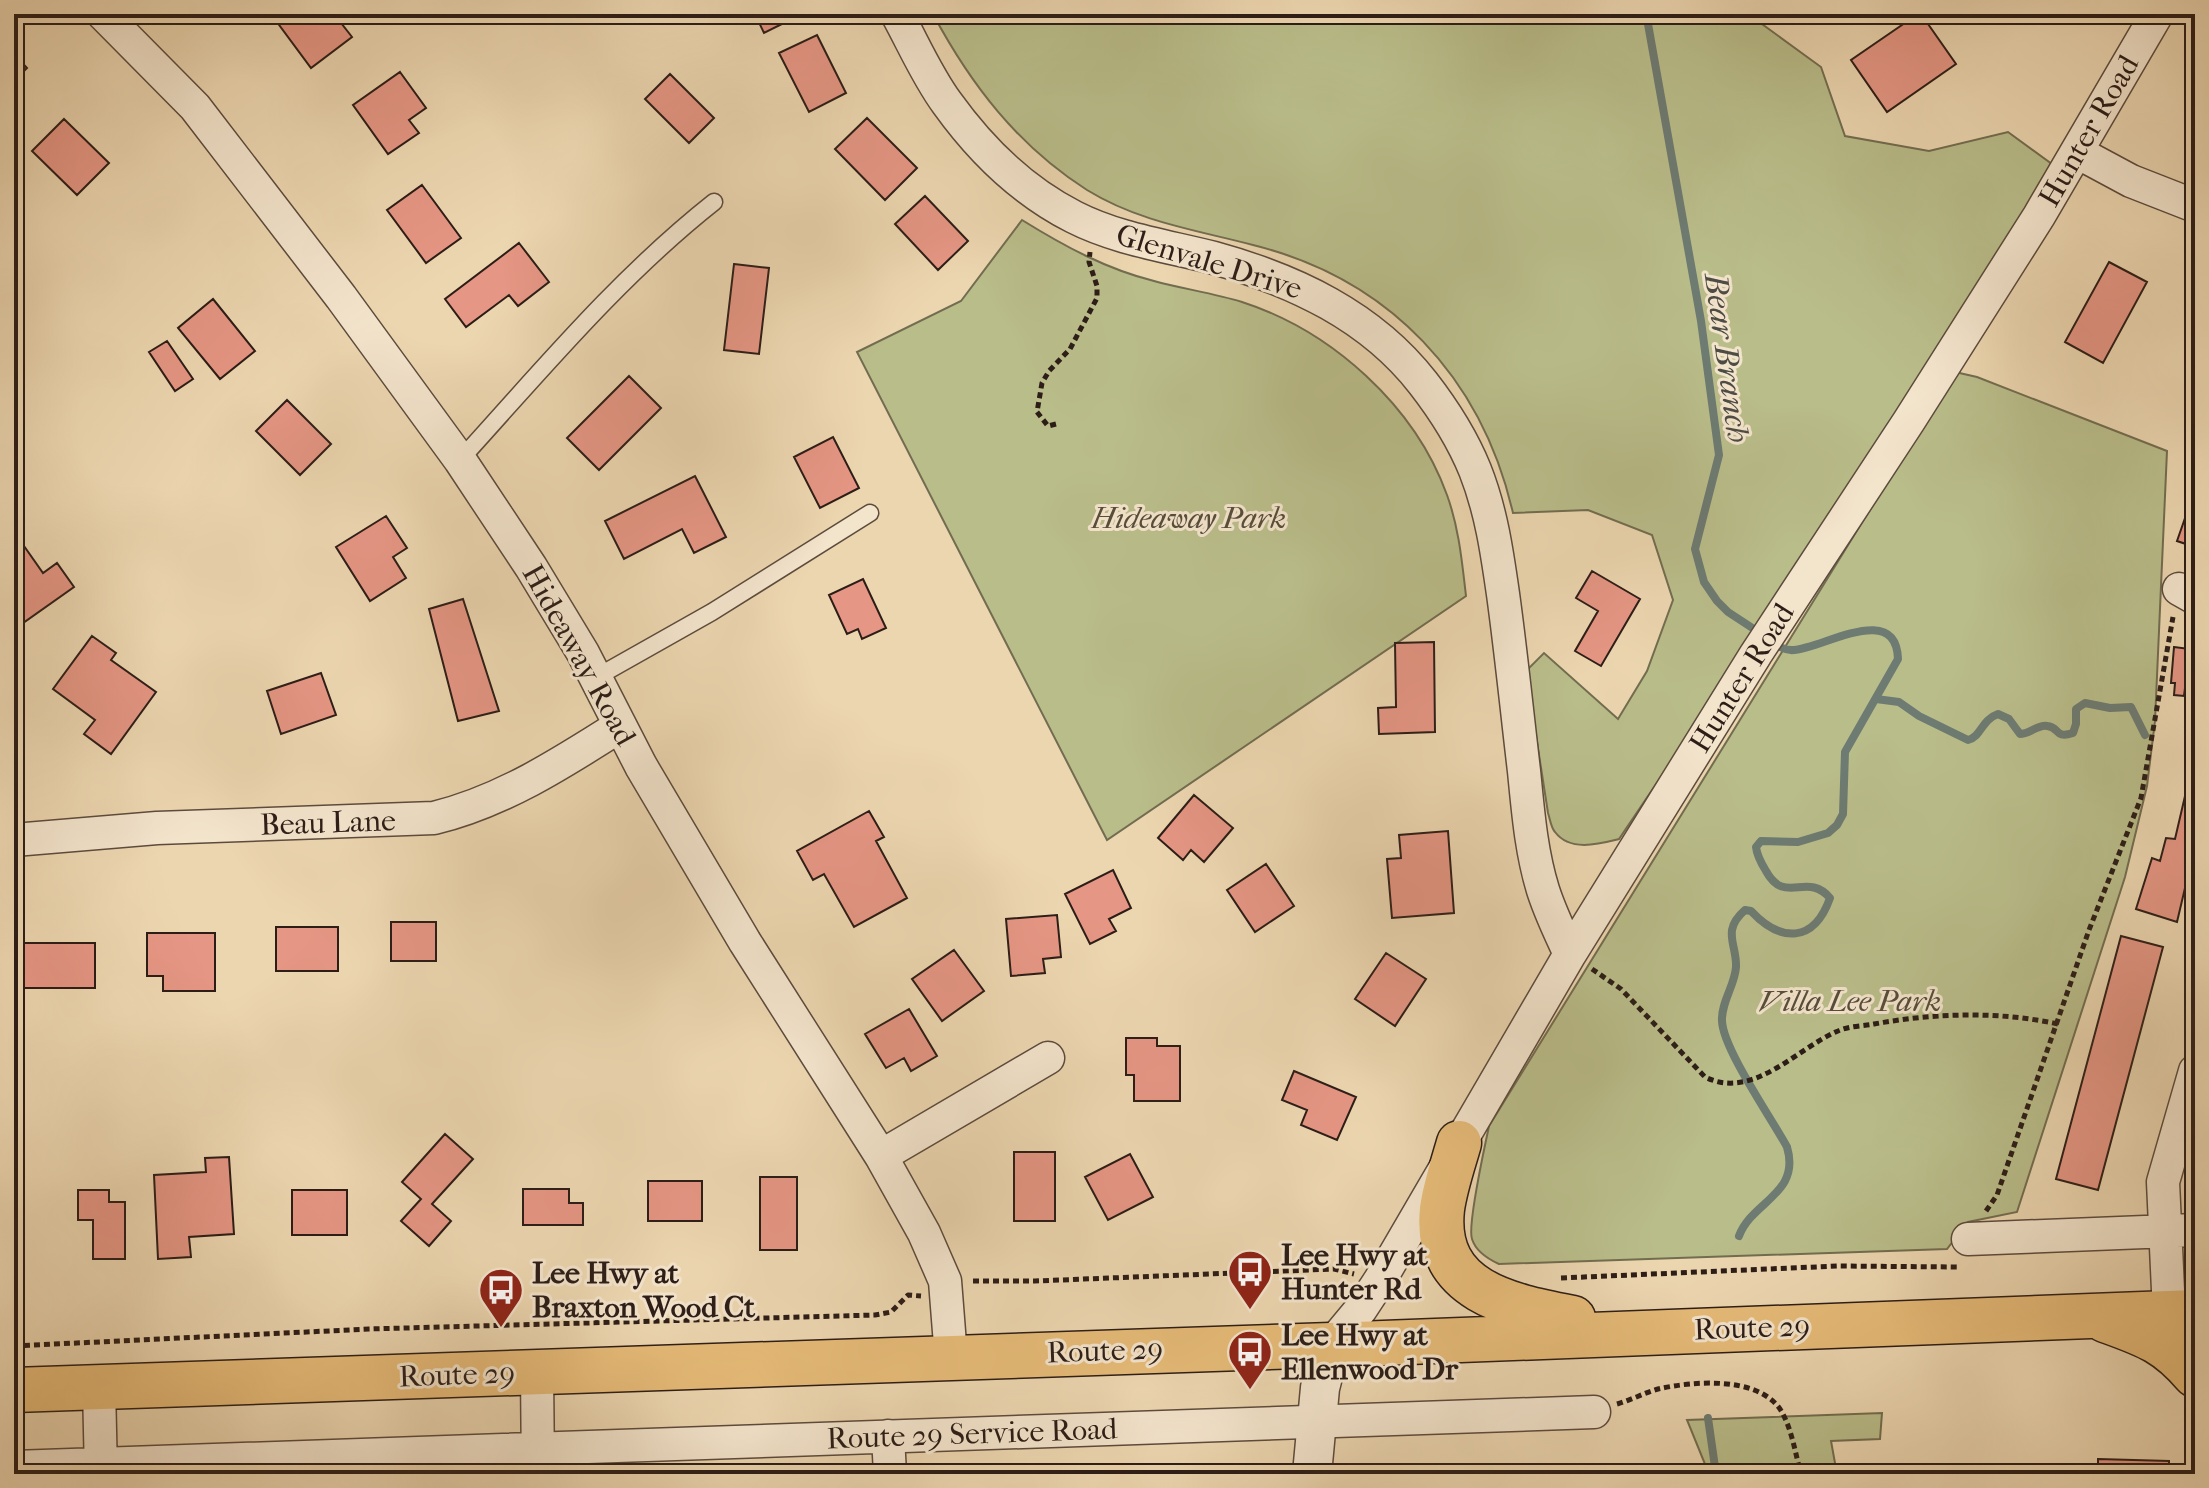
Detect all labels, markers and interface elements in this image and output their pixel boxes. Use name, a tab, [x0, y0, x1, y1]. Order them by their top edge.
street label: Hunter Road	[2032, 48, 2147, 213]
street label: Glenvale Drive	[1112, 217, 1306, 307]
water label: Bear Branch	[1697, 269, 1757, 445]
park label: Hideaway Park	[1091, 501, 1286, 536]
street label: Hideaway Road	[515, 558, 643, 752]
street label: Hunter Road	[1682, 596, 1802, 759]
street label: Beau Lane	[260, 803, 397, 843]
park label: Villa Lee Park	[1759, 984, 1941, 1019]
place label: Lee Hwy at Hunter Rd	[1281, 1238, 1428, 1307]
bus stop icon: Lee Hwy at Hunter Rd	[1226, 1248, 1274, 1311]
place label: Lee Hwy at Braxton Wood Ct	[532, 1256, 755, 1325]
bus stop icon: Lee Hwy at Braxton Wood Ct	[477, 1266, 525, 1329]
street label: Route 29	[1693, 1308, 1811, 1348]
place label: Lee Hwy at Ellenwood Dr	[1281, 1318, 1459, 1387]
bus stop icon: Lee Hwy at Ellenwood Dr	[1226, 1328, 1274, 1391]
street label: Route 29	[1046, 1331, 1164, 1371]
street label: Route 29	[398, 1355, 516, 1395]
street label: Route 29 Service Road	[826, 1411, 1119, 1457]

